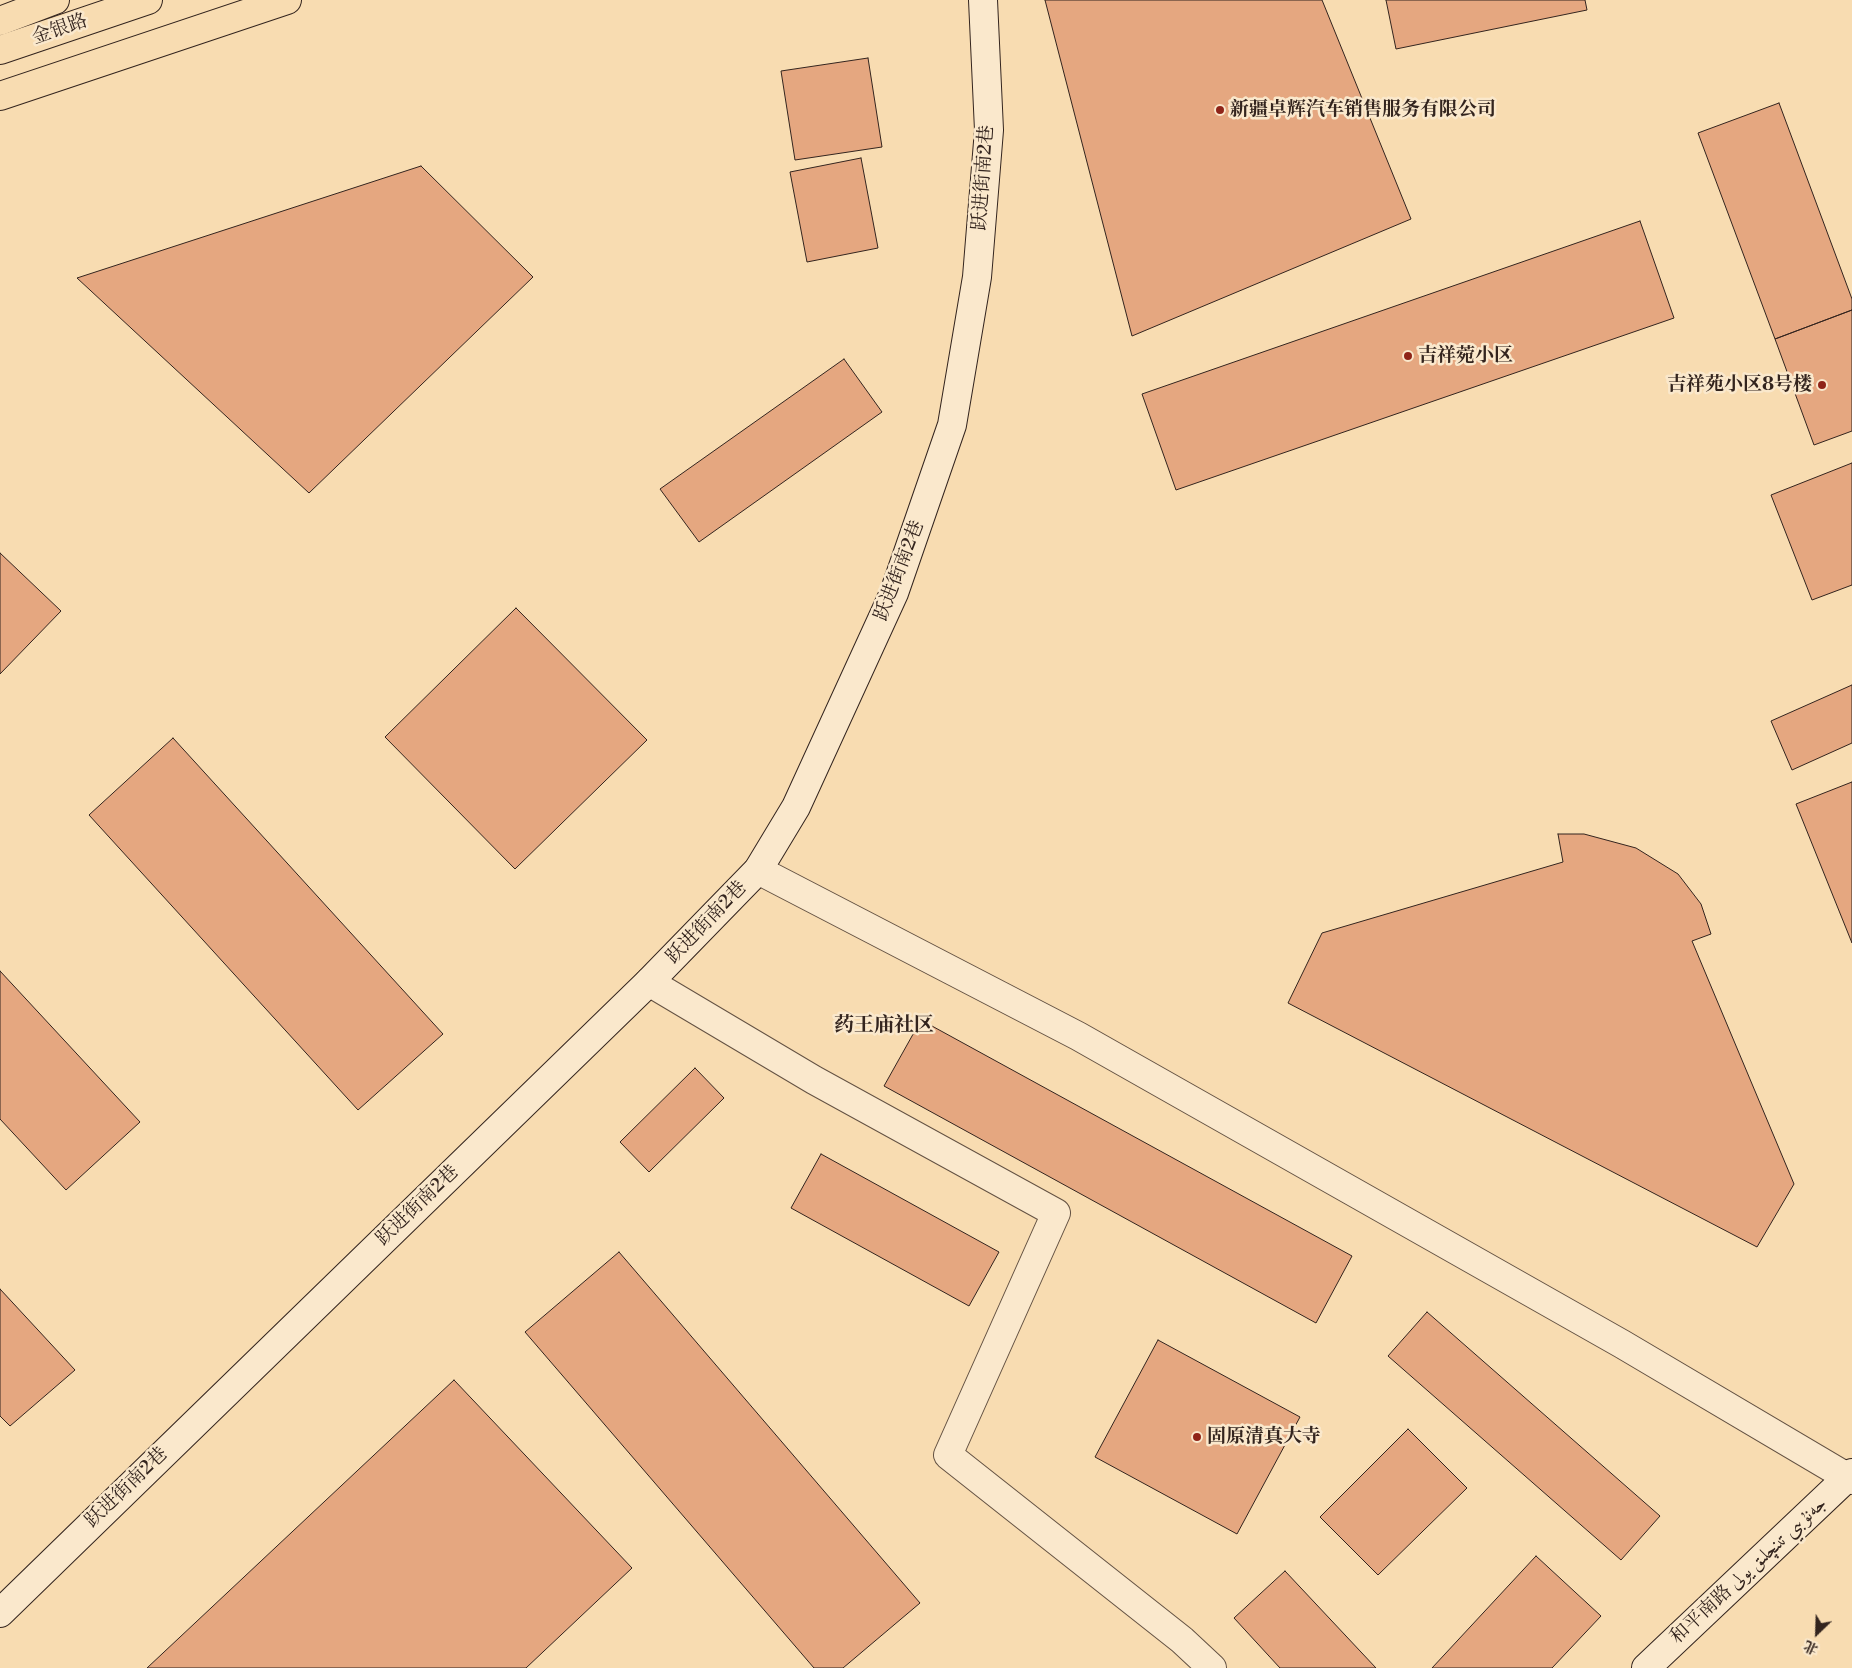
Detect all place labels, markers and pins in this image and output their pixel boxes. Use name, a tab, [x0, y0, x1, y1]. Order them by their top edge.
place label: 新疆卓辉汽车销售服务有限公司	[1230, 99, 1496, 121]
marker: 新疆卓辉汽车销售服务有限公司	[1214, 104, 1226, 116]
place label: 吉祥菀小区	[1418, 345, 1513, 367]
marker: 吉祥菀小区	[1402, 350, 1414, 362]
place label: 吉祥苑小区8号楼	[1667, 374, 1812, 396]
marker: 吉祥苑小区8号楼	[1816, 379, 1828, 391]
place label: 固原清真大寺	[1207, 1426, 1321, 1448]
marker: 固原清真大寺	[1191, 1431, 1203, 1443]

